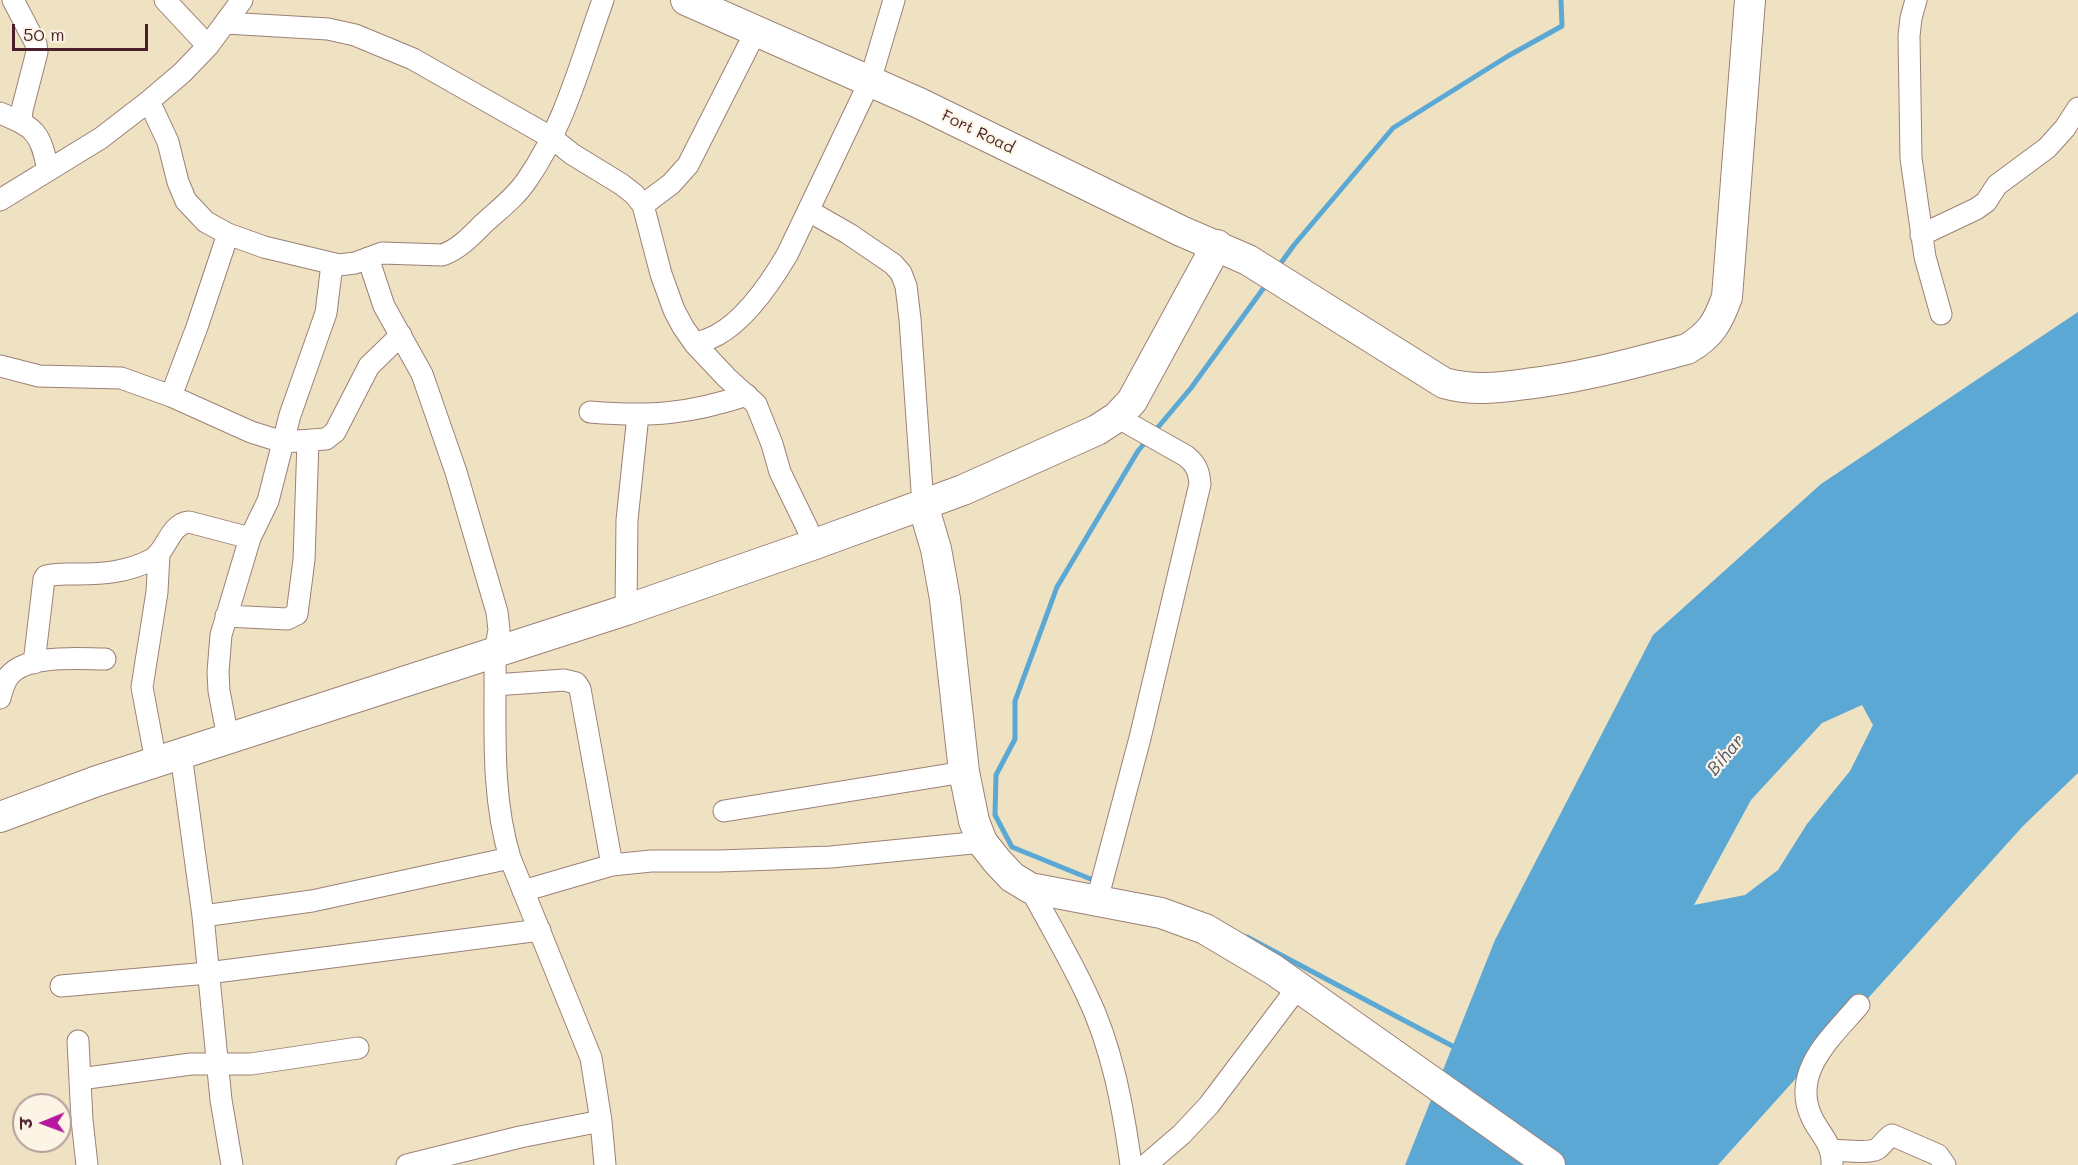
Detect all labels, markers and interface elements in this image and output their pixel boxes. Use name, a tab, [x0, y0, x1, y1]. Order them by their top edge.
scale bar	[15, 12, 152, 50]
text: 50 m	[23, 22, 65, 46]
street label: Fort Road	[939, 106, 1017, 158]
water label: Bihar	[1703, 730, 1749, 780]
north arrow	[12, 1093, 72, 1153]
text: उ	[15, 1118, 36, 1129]

